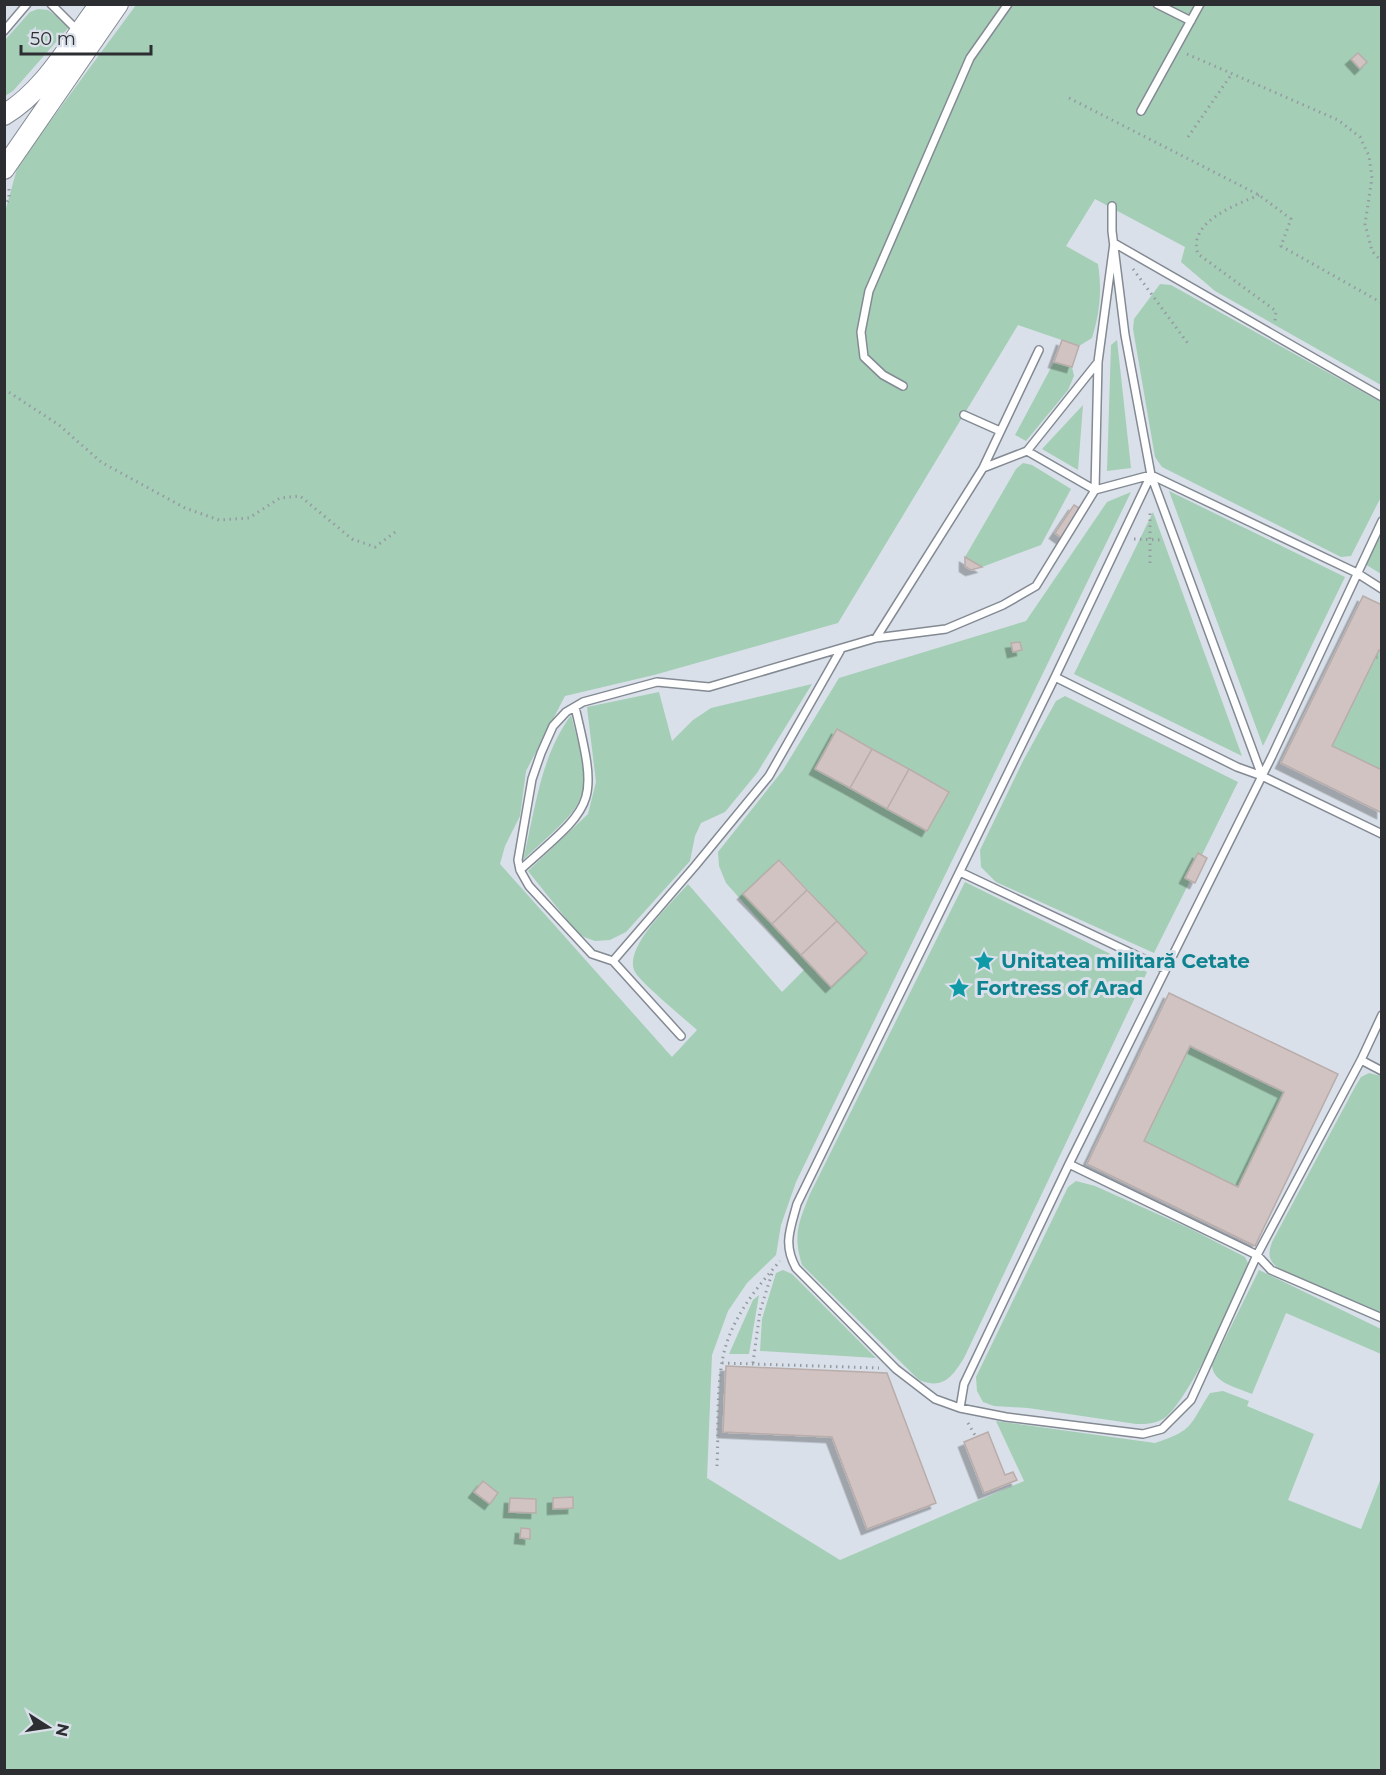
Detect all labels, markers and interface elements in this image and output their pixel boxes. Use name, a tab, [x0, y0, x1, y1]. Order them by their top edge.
scale bar	[21, 18, 152, 56]
text: 50 m	[30, 28, 76, 50]
place icon: Unitatea militară Cetate	[972, 949, 996, 973]
place label: Unitatea militară Cetate	[1001, 949, 1250, 973]
place icon: Fortress of Arad	[947, 976, 971, 1000]
place label: Fortress of Arad	[976, 976, 1143, 1000]
north arrow	[18, 1697, 78, 1757]
text: N	[52, 1722, 73, 1738]

